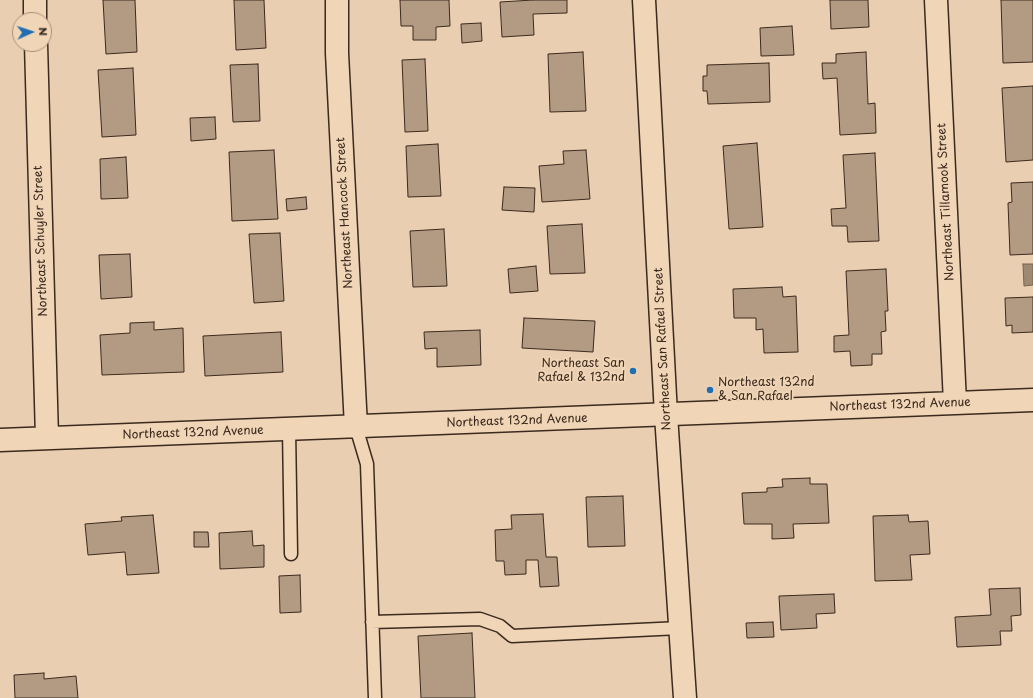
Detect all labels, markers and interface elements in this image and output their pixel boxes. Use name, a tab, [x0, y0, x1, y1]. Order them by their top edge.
north arrow	[12, 12, 52, 52]
text: N	[35, 27, 52, 36]
street label: Northeast Tillamook Street	[935, 123, 957, 281]
street label: Northeast Hancock Street	[334, 137, 356, 289]
street label: Northeast Schuyler Street	[31, 165, 51, 317]
street label: Northeast San Rafael Street	[652, 267, 674, 431]
place label: Northeast San Rafael & 132nd	[537, 357, 625, 385]
marker: Northeast San Rafael & 132nd	[628, 366, 638, 376]
place label: Northeast 132nd & San Rafael	[718, 376, 814, 404]
marker: Northeast 132nd & San Rafael	[705, 385, 715, 395]
street label: Northeast 132nd Avenue	[829, 395, 971, 415]
street label: Northeast 132nd Avenue	[446, 411, 588, 431]
street label: Northeast 132nd Avenue	[122, 423, 264, 443]

